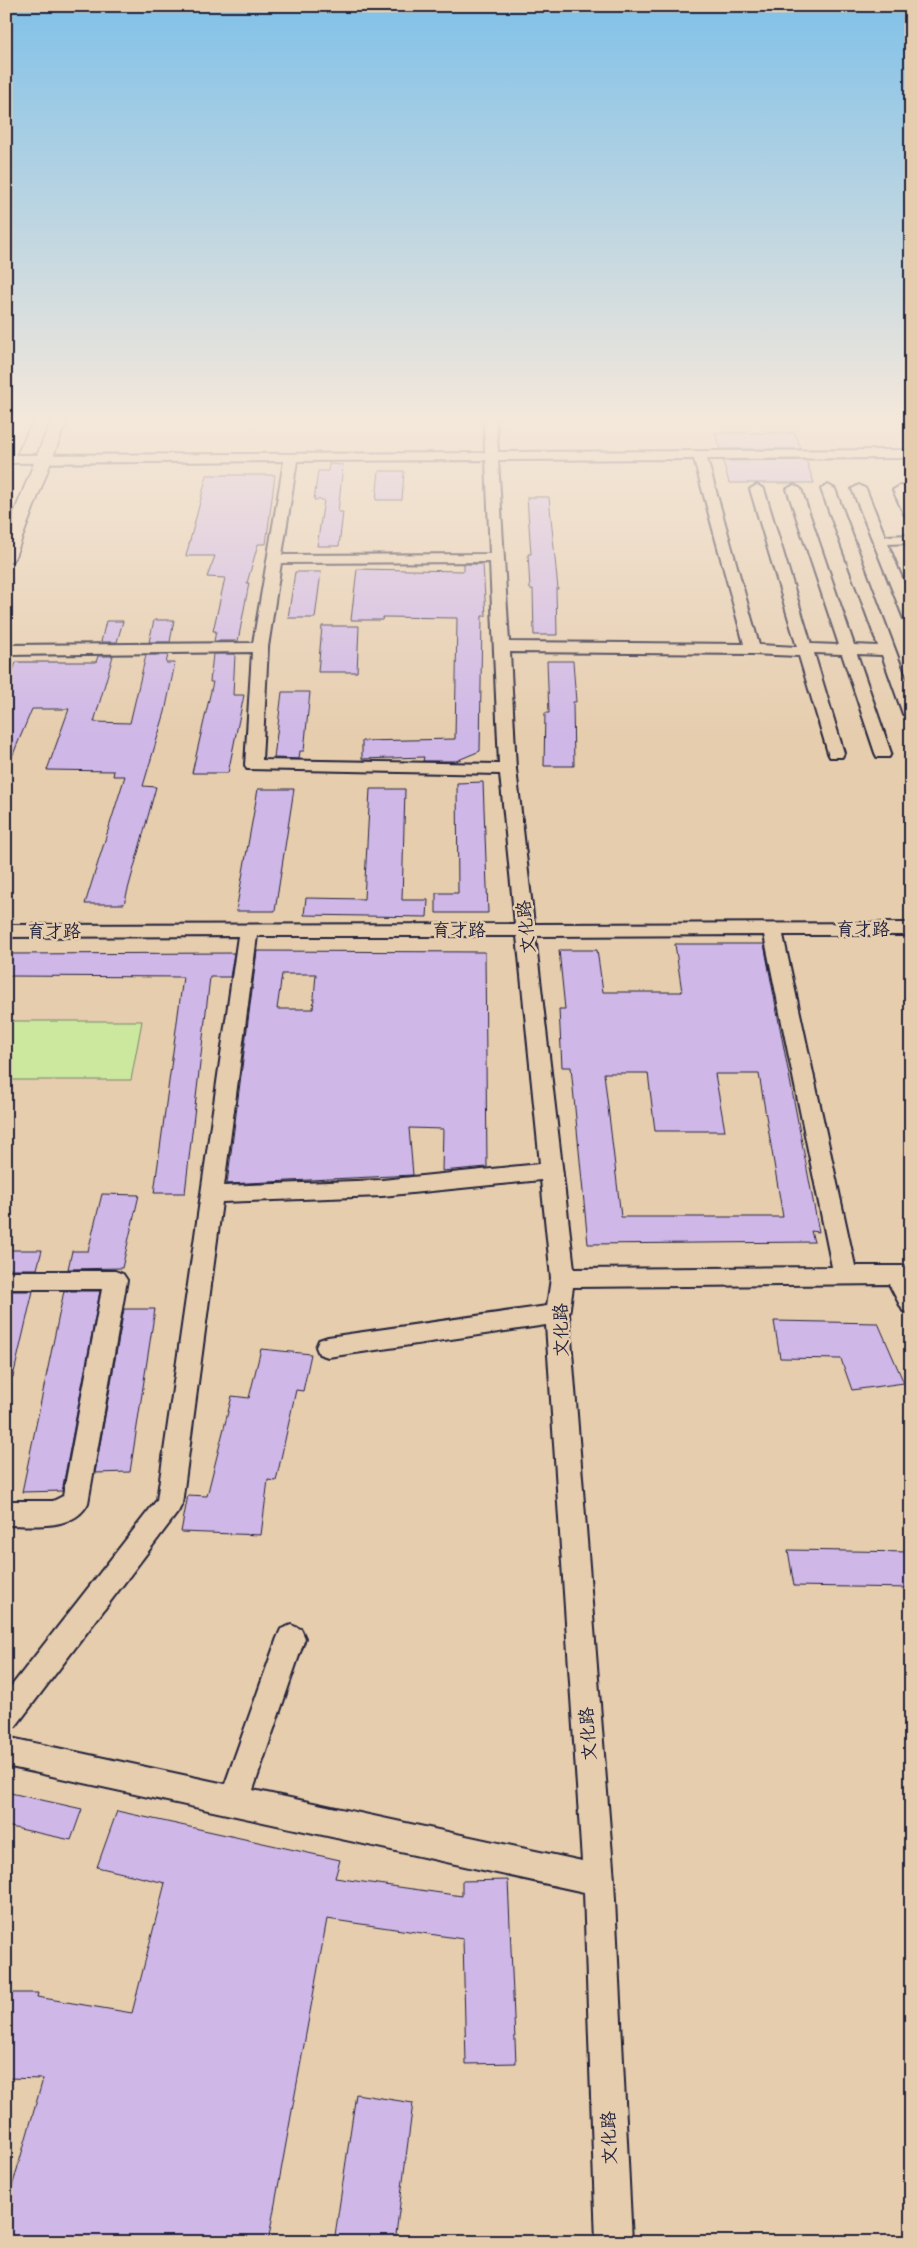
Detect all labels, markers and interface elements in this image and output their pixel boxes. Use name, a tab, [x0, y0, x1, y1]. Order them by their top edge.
street label: 文化路	[512, 899, 540, 955]
street label: 育才路	[836, 918, 890, 940]
street label: 育才路	[432, 919, 486, 941]
street label: 育才路	[27, 920, 81, 942]
street label: 文化路	[550, 1303, 572, 1357]
street label: 文化路	[575, 1706, 601, 1762]
street label: 文化路	[597, 2111, 621, 2165]

